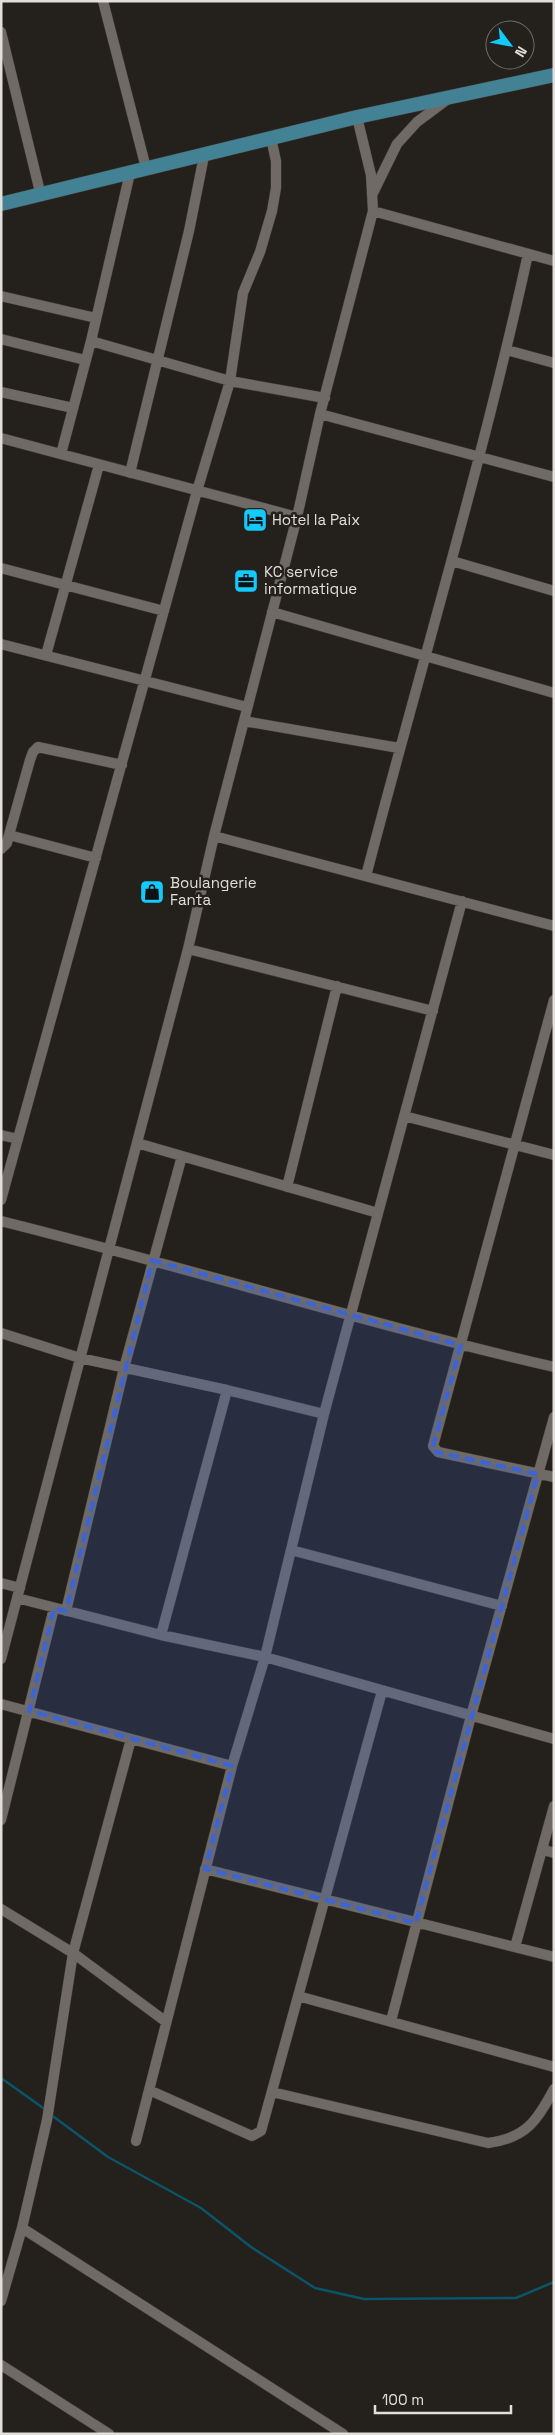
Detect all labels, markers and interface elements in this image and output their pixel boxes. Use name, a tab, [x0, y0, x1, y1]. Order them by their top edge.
north arrow	[485, 20, 535, 70]
text: N	[511, 43, 531, 61]
hotel icon: Hotel la Paix	[242, 507, 268, 533]
place label: Hotel la Paix	[272, 510, 360, 529]
place label: KC service informatique	[264, 562, 357, 598]
office icon: KC service informatique	[233, 568, 259, 594]
place label: Boulangerie Fanta	[170, 873, 257, 909]
shop icon: Boulangerie Fanta	[139, 879, 165, 905]
scale bar	[375, 2382, 511, 2414]
text: 100 m	[382, 2390, 424, 2409]

